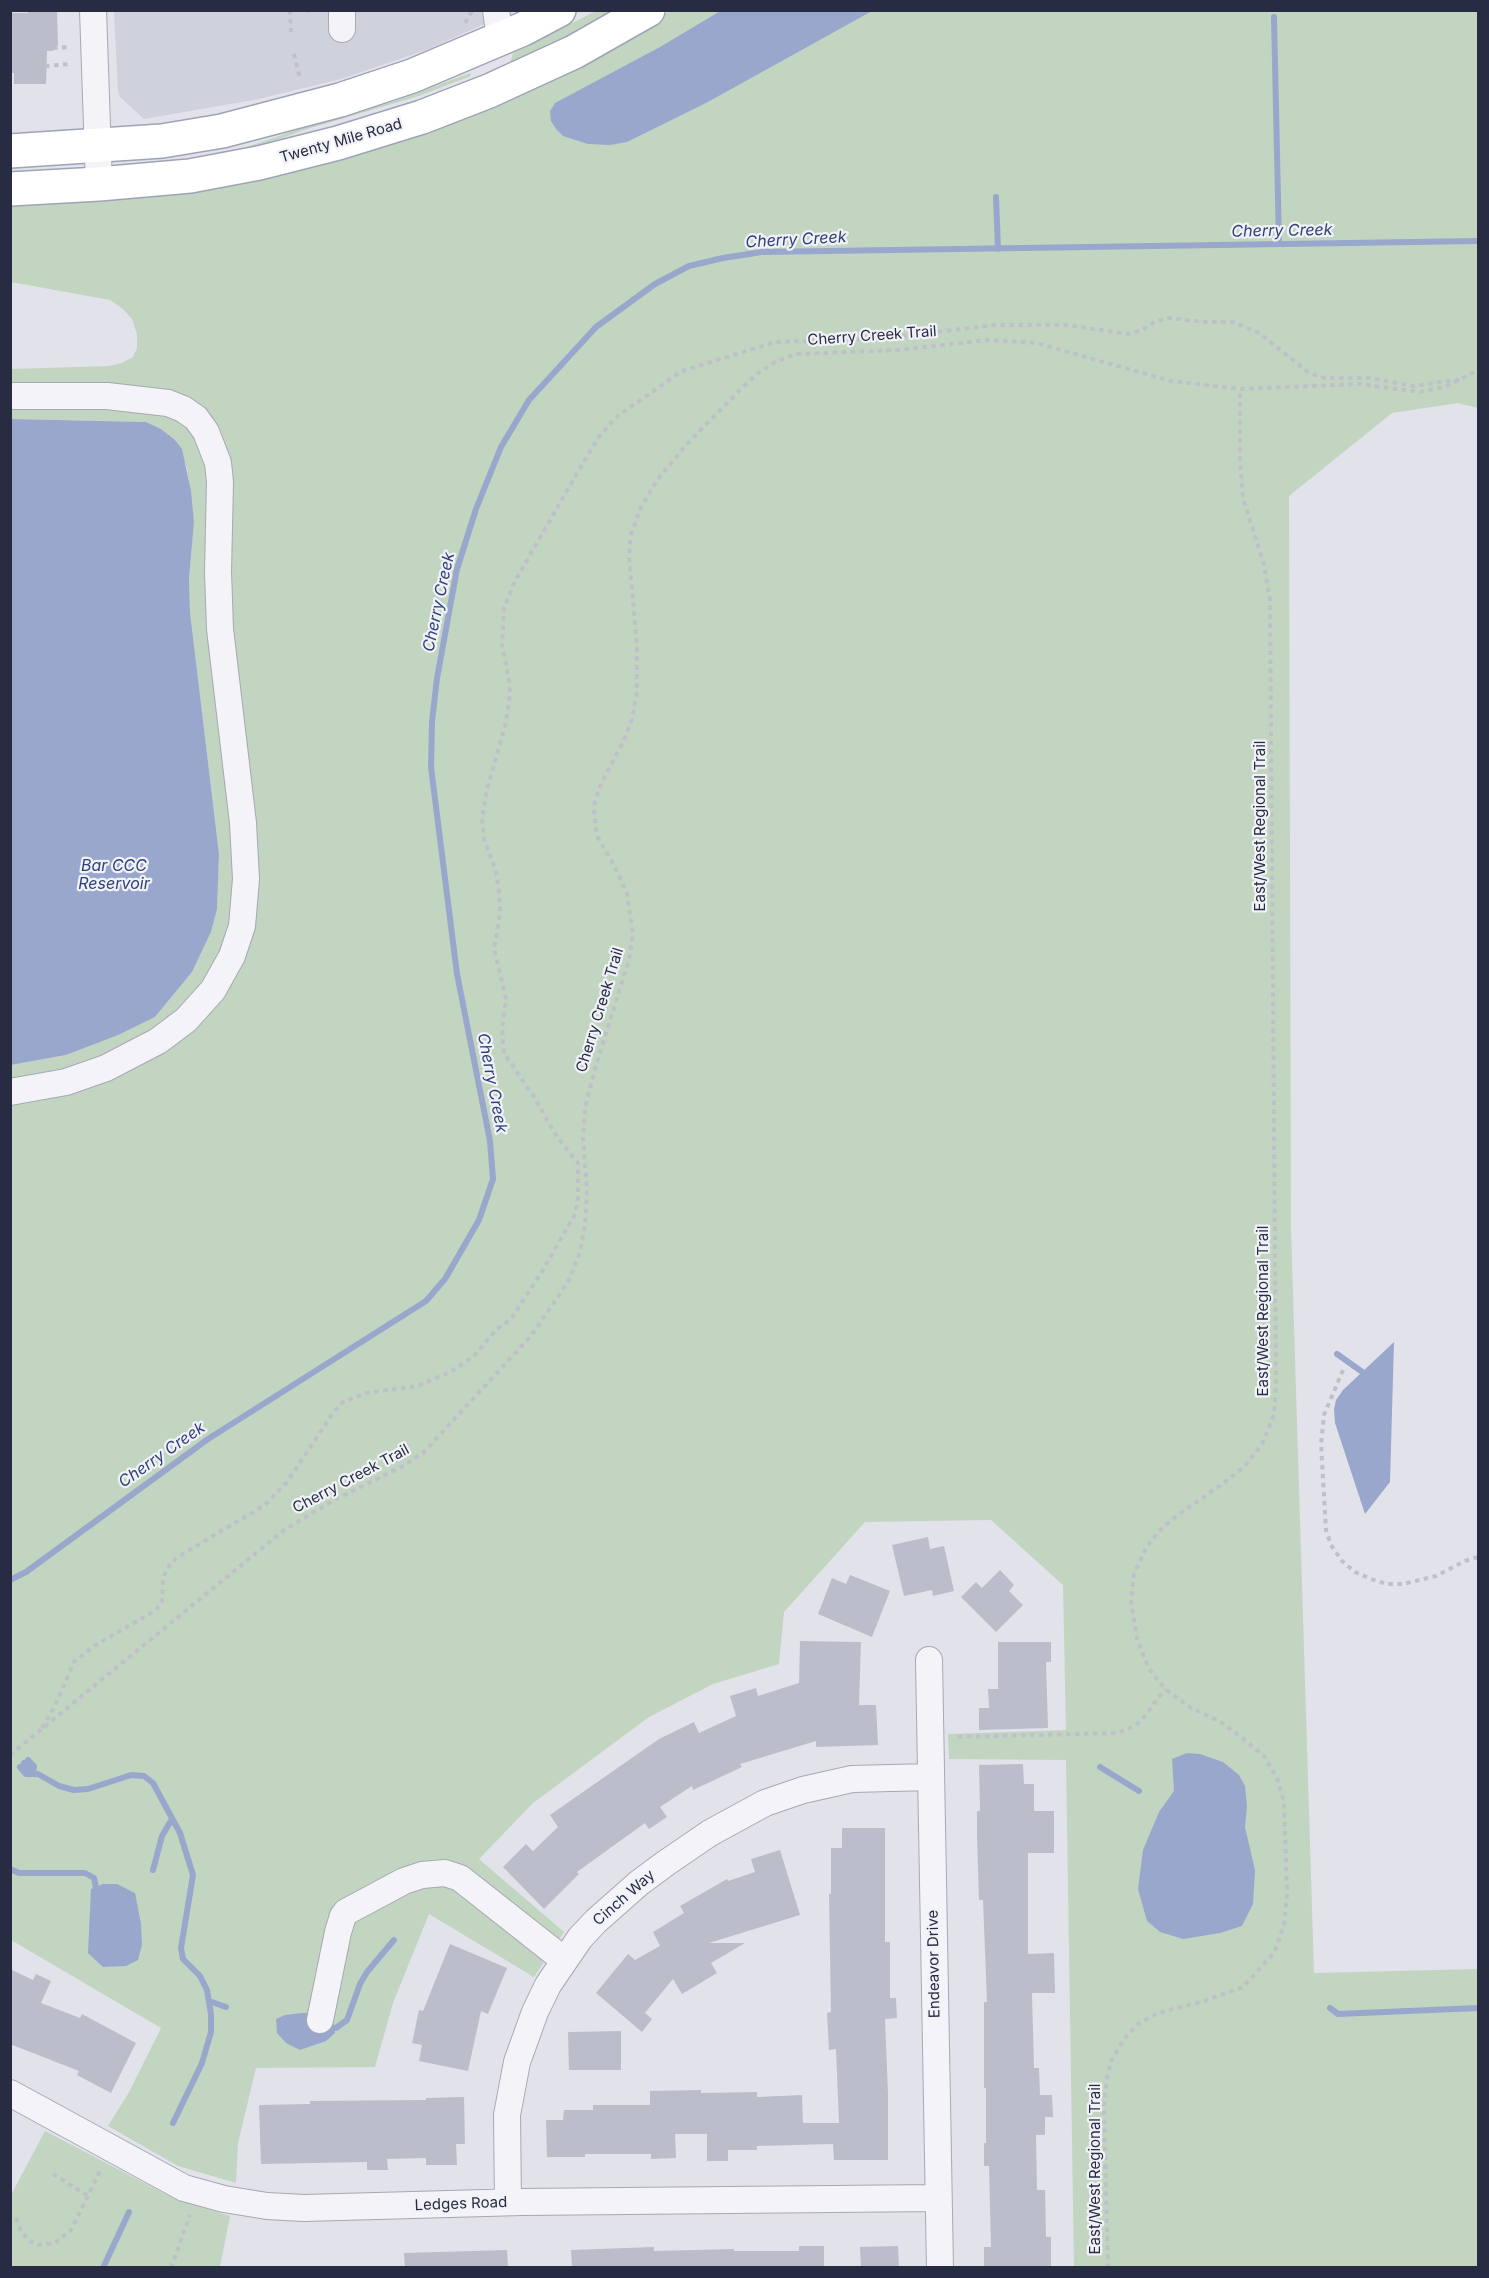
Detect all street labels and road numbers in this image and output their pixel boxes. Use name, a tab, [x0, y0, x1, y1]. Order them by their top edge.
street label: Twenty Mile Road	[278, 115, 404, 167]
street label: Cherry Creek Trail	[807, 323, 937, 349]
street label: East/West Regional Trail	[1251, 741, 1269, 911]
street label: Cherry Creek Trail	[572, 945, 628, 1075]
street label: East/West Regional Trail	[1254, 1226, 1272, 1396]
street label: Cherry Creek Trail	[290, 1441, 412, 1517]
street label: Cinch Way	[590, 1866, 658, 1930]
street label: Endeavor Drive	[924, 1910, 944, 2018]
street label: East/West Regional Trail	[1086, 2084, 1104, 2254]
street label: Ledges Road	[414, 2193, 508, 2215]

